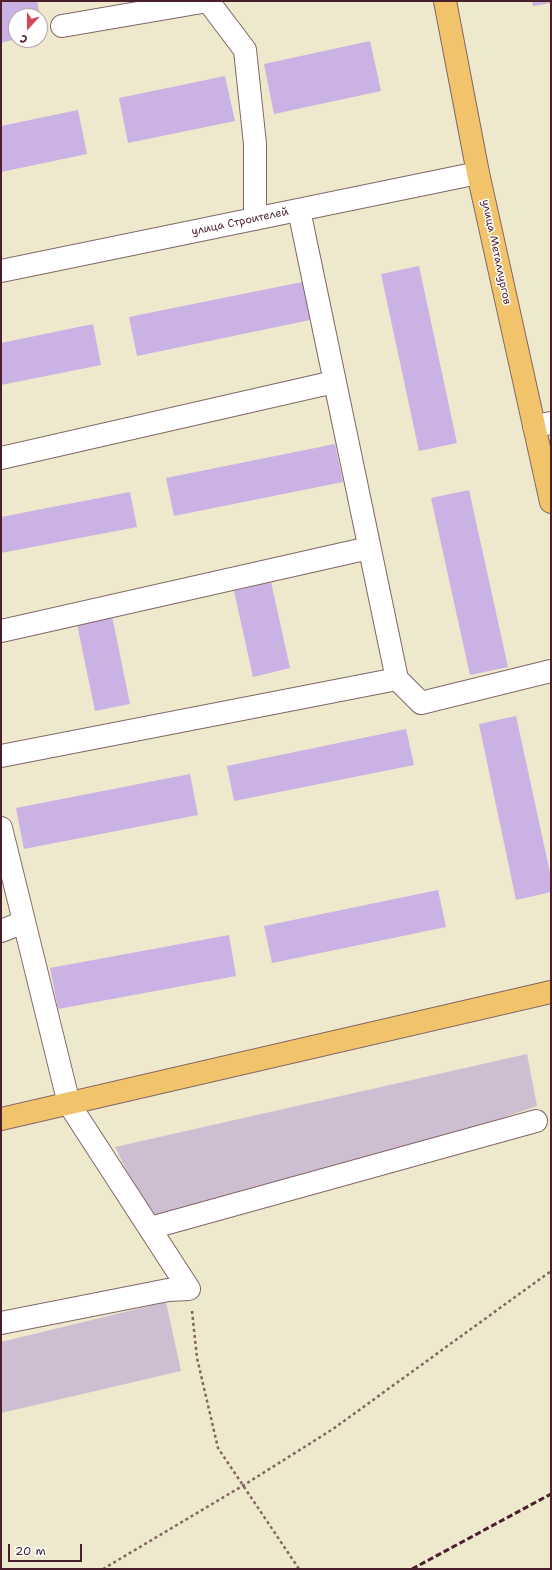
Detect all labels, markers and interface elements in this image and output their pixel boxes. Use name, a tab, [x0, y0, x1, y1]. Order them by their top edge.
north arrow	[8, 8, 48, 48]
text: С	[18, 31, 30, 47]
street label: улица Металлургов	[478, 198, 514, 306]
street label: улица Строителей	[190, 205, 290, 239]
scale bar	[10, 1536, 84, 1562]
text: 20 m	[15, 1543, 46, 1559]

